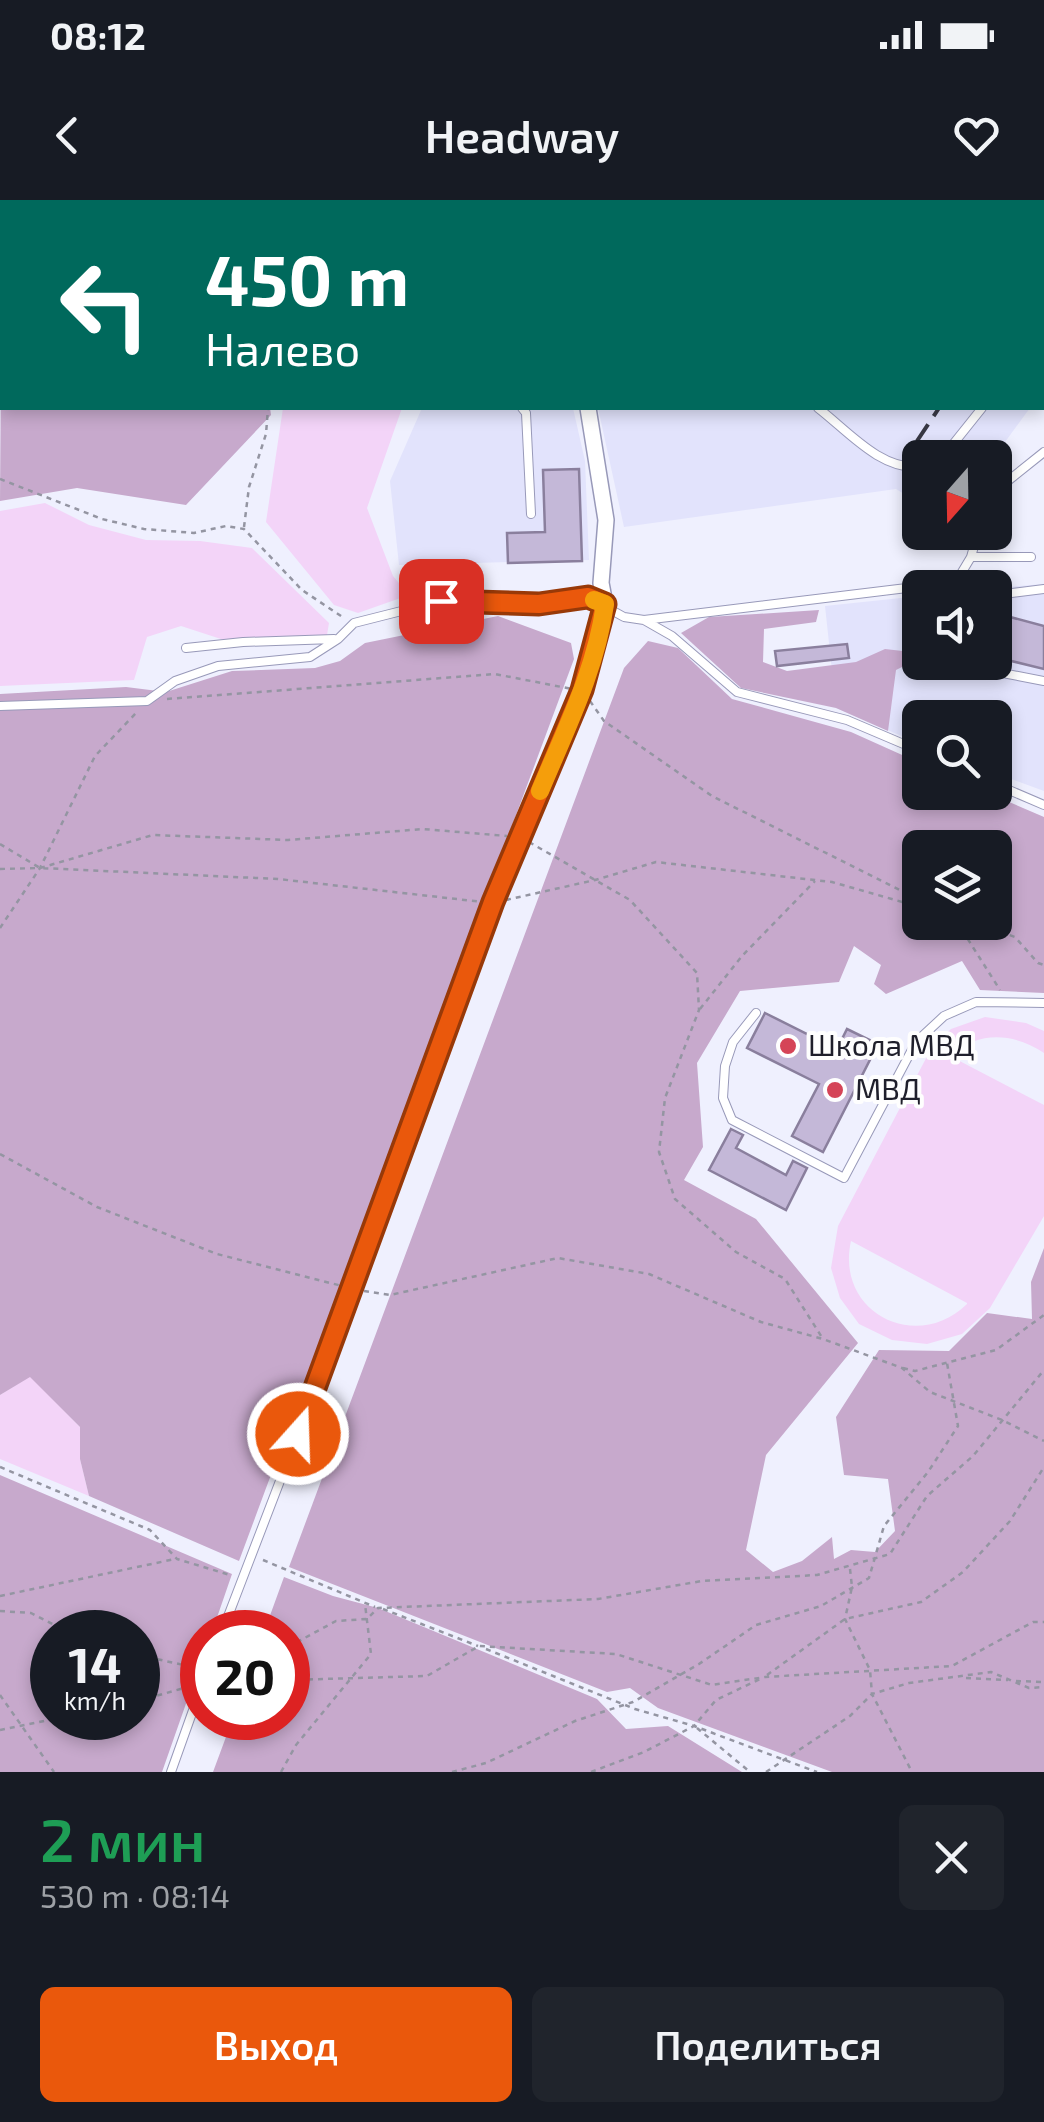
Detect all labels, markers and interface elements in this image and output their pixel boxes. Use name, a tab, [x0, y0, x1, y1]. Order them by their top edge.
text: 08:12	[50, 12, 146, 58]
icon: back	[40, 108, 95, 163]
text: Headway	[425, 108, 619, 162]
icon: heart	[949, 108, 1004, 163]
text: 450 m	[205, 236, 409, 320]
icon: left	[40, 240, 170, 370]
text: Налево	[205, 321, 360, 375]
north arrow	[902, 440, 1012, 550]
map controls	[902, 440, 1012, 940]
pin	[399, 559, 484, 644]
button: sound	[902, 570, 1012, 680]
icon: arrive	[414, 574, 469, 629]
button: search	[902, 700, 1012, 810]
button: layers	[902, 830, 1012, 940]
place label: Школа МВД	[808, 1026, 975, 1062]
marker: Школа МВД	[777, 1035, 799, 1057]
place label: МВД	[855, 1070, 921, 1106]
marker: МВД	[824, 1079, 846, 1101]
position arrow	[246, 1382, 350, 1486]
speed limit sign: 20	[180, 1610, 310, 1740]
text: 14	[68, 1633, 122, 1693]
text: km/h	[64, 1685, 126, 1715]
text: 2 мин	[40, 1802, 205, 1874]
button: close	[899, 1805, 1004, 1910]
text: 530 m · 08:14	[40, 1876, 230, 1914]
button: Выход	[40, 1987, 512, 2102]
button: Поделиться	[532, 1987, 1004, 2102]

